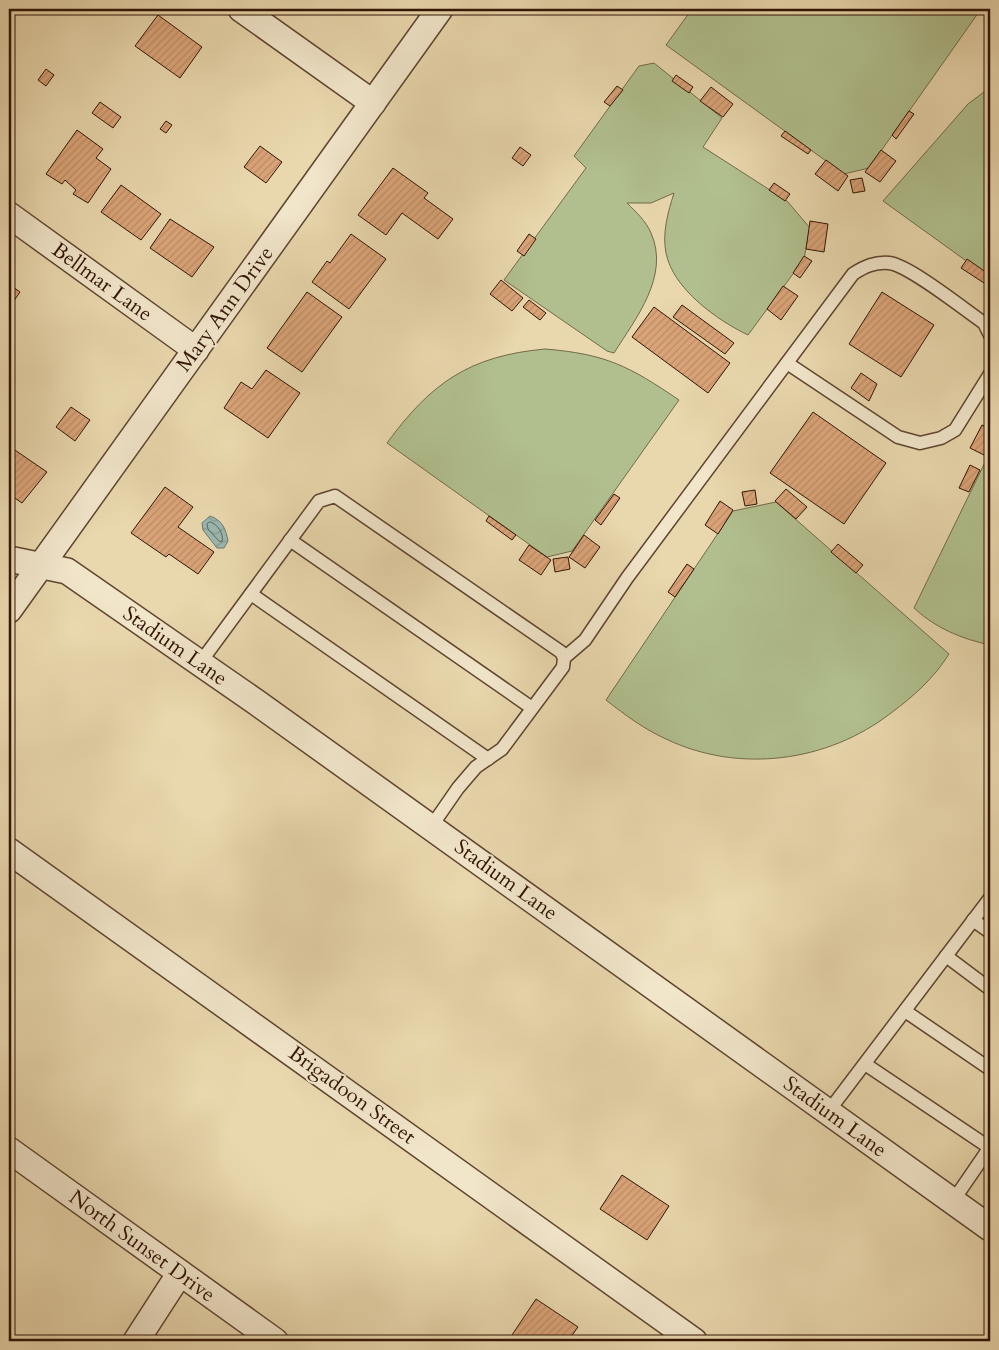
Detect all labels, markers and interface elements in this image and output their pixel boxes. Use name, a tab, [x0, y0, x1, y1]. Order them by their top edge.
street label: Bellmar Lane	[46, 236, 158, 328]
street label: Mary Ann Drive	[170, 240, 280, 378]
street label: Stadium Lane	[117, 599, 233, 693]
street label: Stadium Lane	[448, 833, 564, 927]
street label: Brigadoon Street	[283, 1039, 422, 1151]
street label: Stadium Lane	[777, 1070, 893, 1164]
street label: North Sunset Drive	[63, 1183, 221, 1309]

